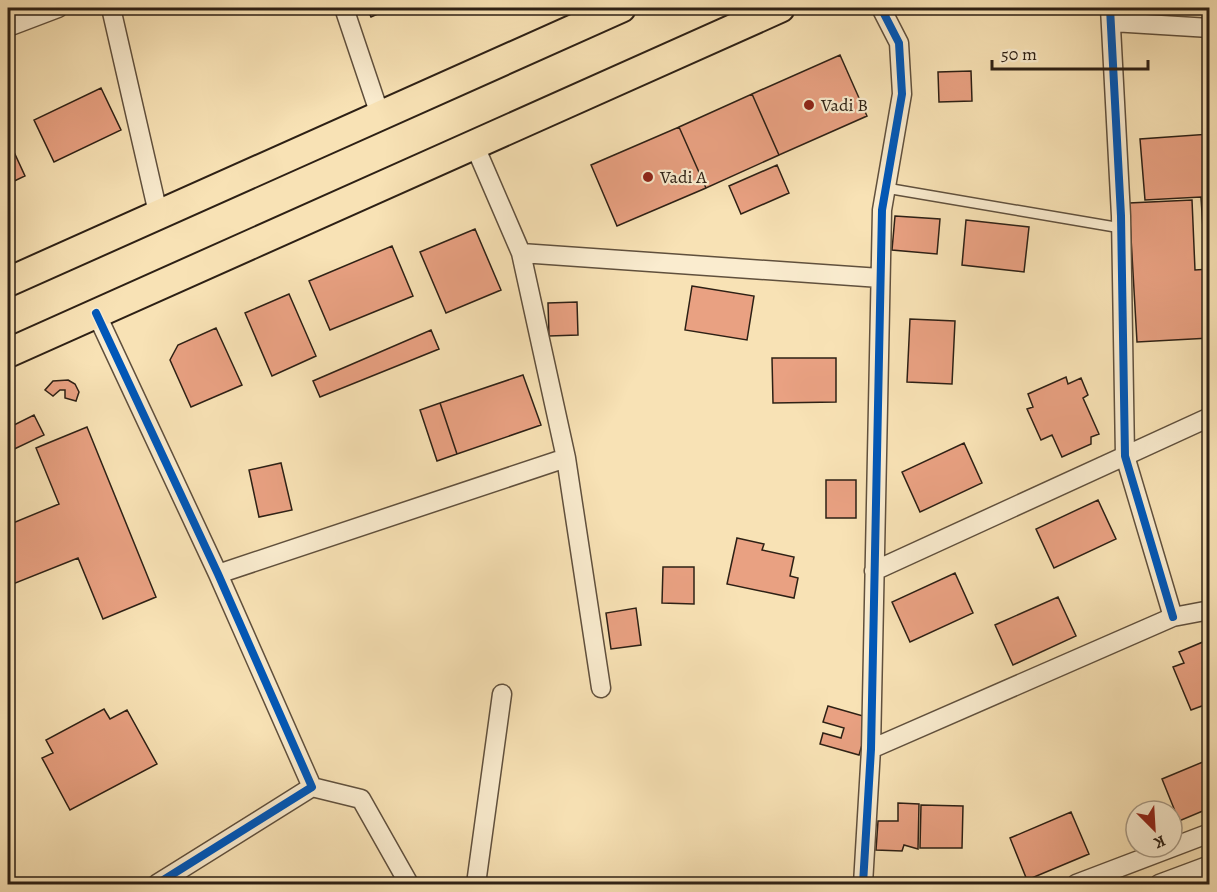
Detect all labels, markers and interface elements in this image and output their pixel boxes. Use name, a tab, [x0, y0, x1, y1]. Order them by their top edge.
scale bar	[992, 33, 1148, 71]
text: 50 m	[1001, 42, 1037, 66]
place label: Vadi B	[820, 93, 868, 117]
marker: Vadi B	[802, 98, 816, 112]
place label: Vadi A	[659, 165, 707, 189]
marker: Vadi A	[641, 170, 655, 184]
north arrow	[1124, 799, 1184, 859]
text: K	[1150, 830, 1169, 854]

